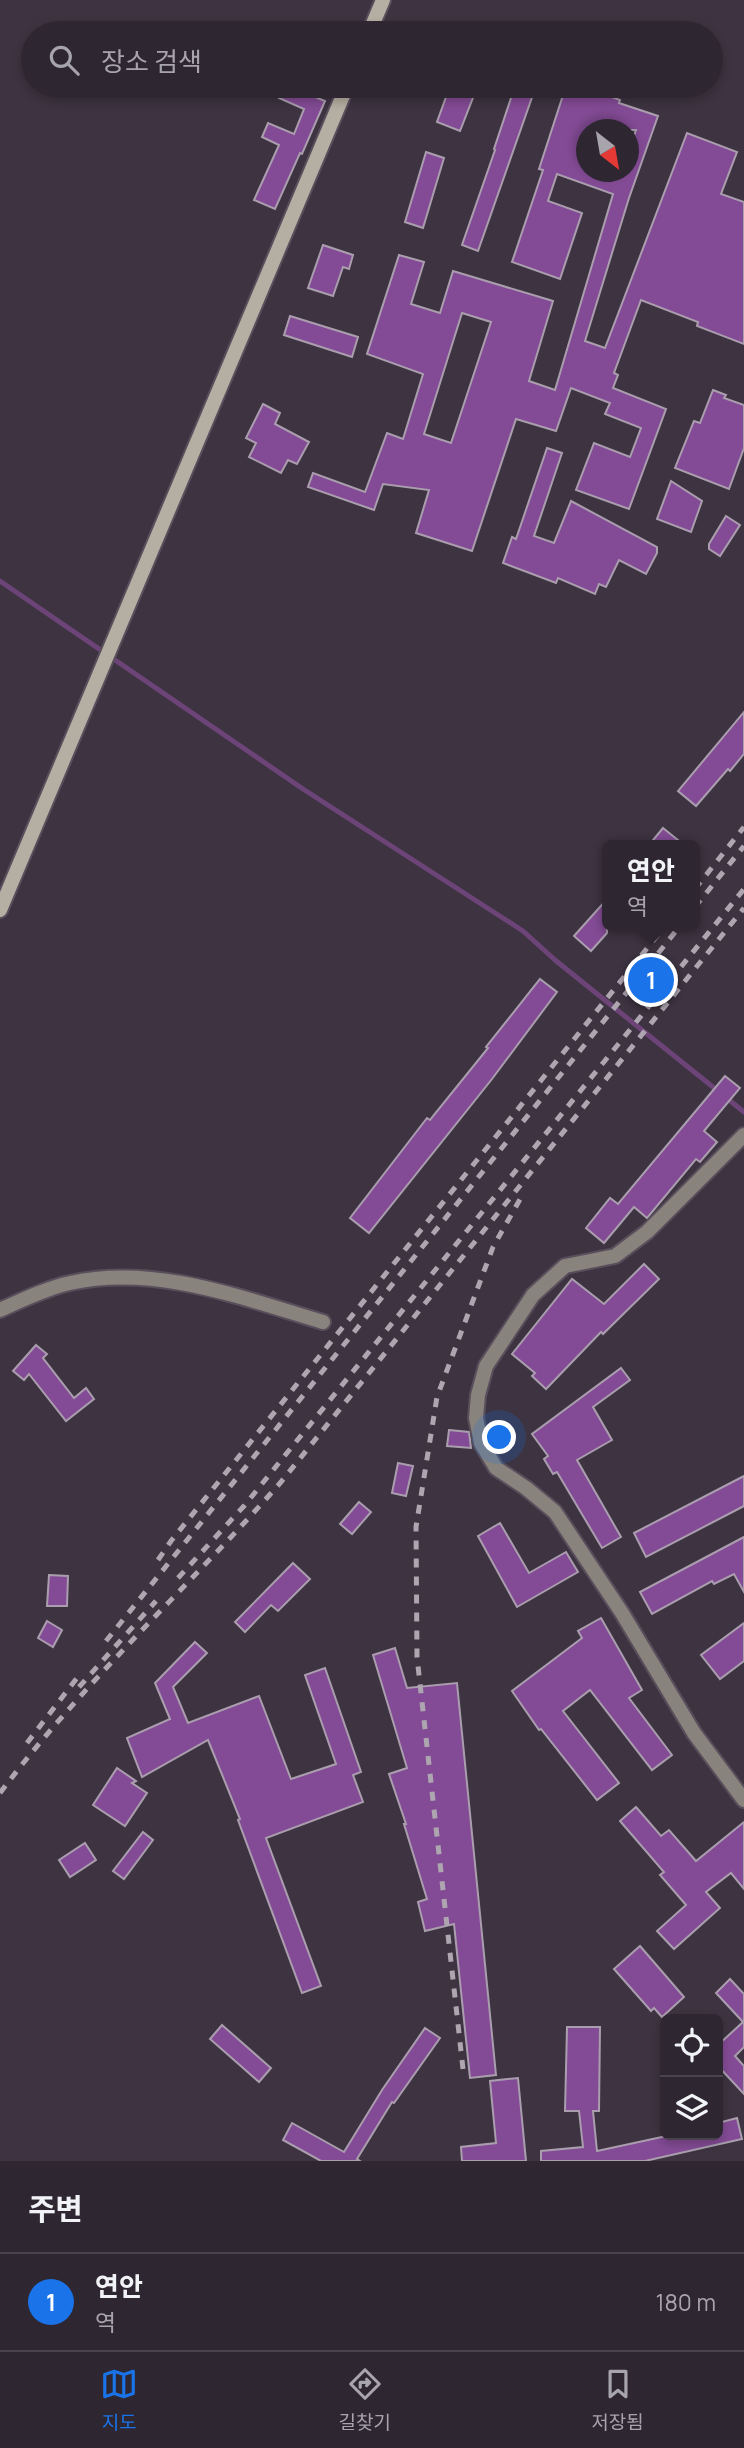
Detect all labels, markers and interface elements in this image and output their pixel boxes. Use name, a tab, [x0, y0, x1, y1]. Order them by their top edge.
search box	[21, 21, 723, 98]
icon: search	[45, 41, 83, 79]
text: 장소 검색	[101, 43, 202, 79]
north arrow	[576, 119, 639, 182]
popup	[602, 840, 700, 931]
text: 연안	[627, 852, 675, 888]
text: 역	[627, 890, 648, 922]
pin: 1	[628, 954, 674, 1006]
your location	[482, 1420, 516, 1454]
map controls	[660, 2014, 723, 2140]
button: locate	[660, 2014, 723, 2077]
button: layers	[660, 2077, 723, 2140]
text: 주변	[28, 2188, 83, 2229]
text: 연안	[95, 2268, 143, 2304]
text: 1	[46, 2286, 56, 2318]
text: 180 m	[656, 2286, 716, 2318]
text: 역	[95, 2306, 116, 2338]
tab: 지도	[100, 2365, 138, 2435]
tab: 길찾기	[339, 2365, 391, 2435]
tab: 저장됨	[591, 2365, 644, 2435]

